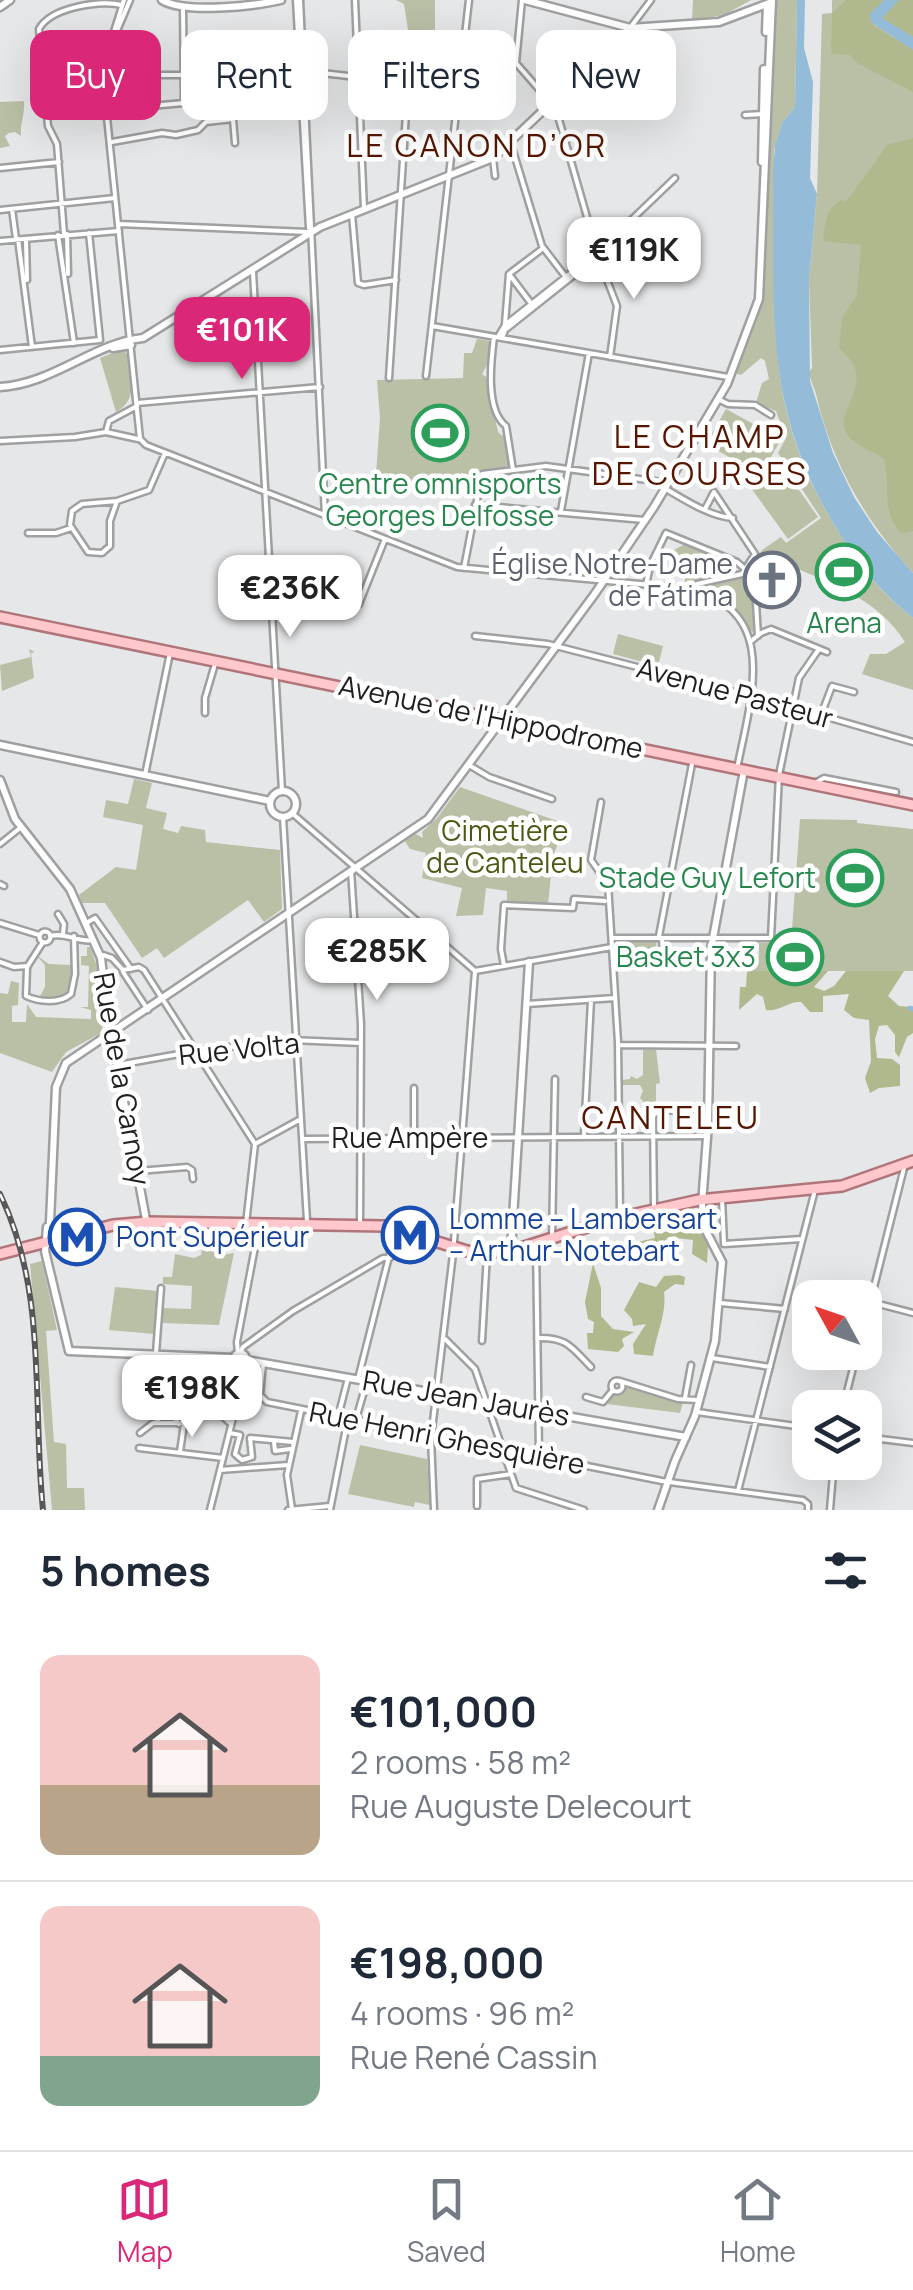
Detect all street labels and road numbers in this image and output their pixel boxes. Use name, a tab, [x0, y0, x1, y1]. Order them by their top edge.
street label: Avenue Pasteur	[633, 648, 838, 736]
street label: Avenue de l'Hippodrome	[336, 665, 647, 767]
street label: Rue de la Carnoy	[86, 969, 160, 1188]
street label: Rue Volta	[177, 1023, 301, 1073]
street label: Rue Ampère	[332, 1118, 488, 1156]
street label: Rue Jean Jaurès	[360, 1360, 573, 1434]
street label: Rue Henri Ghesquière	[306, 1392, 588, 1482]

